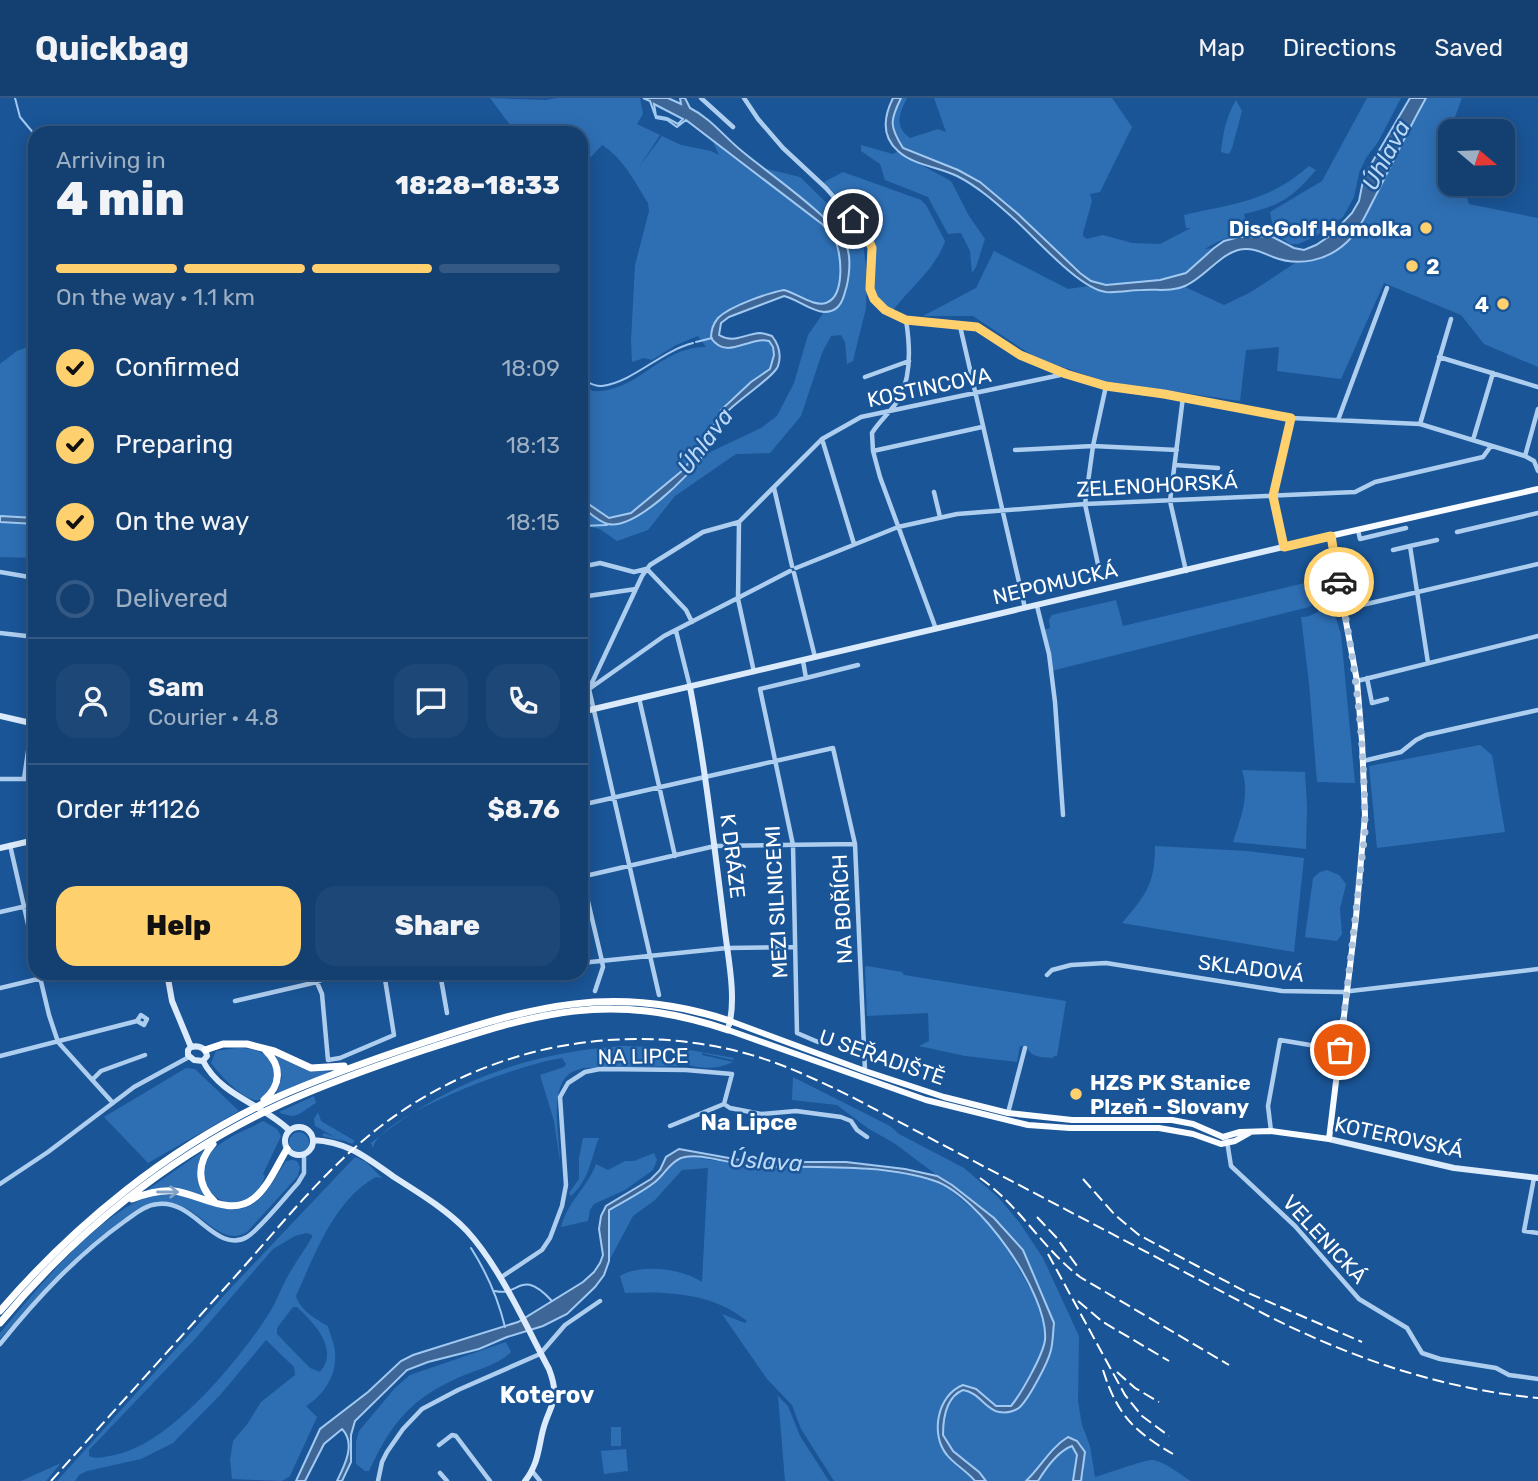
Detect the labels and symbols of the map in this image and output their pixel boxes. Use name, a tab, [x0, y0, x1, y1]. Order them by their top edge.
water label: Úhlava	[1356, 115, 1416, 195]
north arrow	[1438, 119, 1516, 196]
pin	[823, 189, 883, 249]
place label: DiscGolf Homolka	[1229, 216, 1412, 241]
marker: DiscGolf Homolka	[1418, 220, 1434, 236]
place label: 2	[1426, 254, 1440, 279]
marker: 2	[1404, 258, 1420, 274]
place label: 4	[1475, 292, 1489, 317]
marker: 4	[1495, 296, 1511, 312]
street label: KOSTINCOVA	[865, 362, 993, 412]
water label: Úhlava	[671, 402, 739, 480]
street label: ZELENOHORSKÁ	[1076, 468, 1238, 502]
courier	[1304, 547, 1374, 617]
street label: NEPOMUCKÁ	[990, 557, 1120, 609]
street label: K DRÁZE	[715, 812, 751, 900]
street label: MEZI SILNICEMI	[760, 825, 792, 979]
street label: NA BOŘÍCH	[827, 853, 857, 965]
street label: SKLADOVÁ	[1197, 949, 1305, 987]
pin	[1310, 1020, 1370, 1080]
street label: U SEŘADIŠTĚ	[816, 1024, 948, 1090]
street label: NA LIPCE	[597, 1043, 689, 1069]
place label: HZS PK Stanice Plzeň - Slovany	[1090, 1070, 1251, 1119]
marker: HZS PK Stanice Plzeň - Slovany	[1068, 1086, 1084, 1102]
district label: Na Lipce	[700, 1108, 798, 1136]
street label: KOTEROVSKÁ	[1332, 1111, 1466, 1163]
water label: Úslava	[729, 1144, 803, 1178]
one-way arrow	[156, 1185, 179, 1199]
street label: VELENICKÁ	[1278, 1190, 1372, 1288]
district label: Koterov	[500, 1381, 594, 1409]

